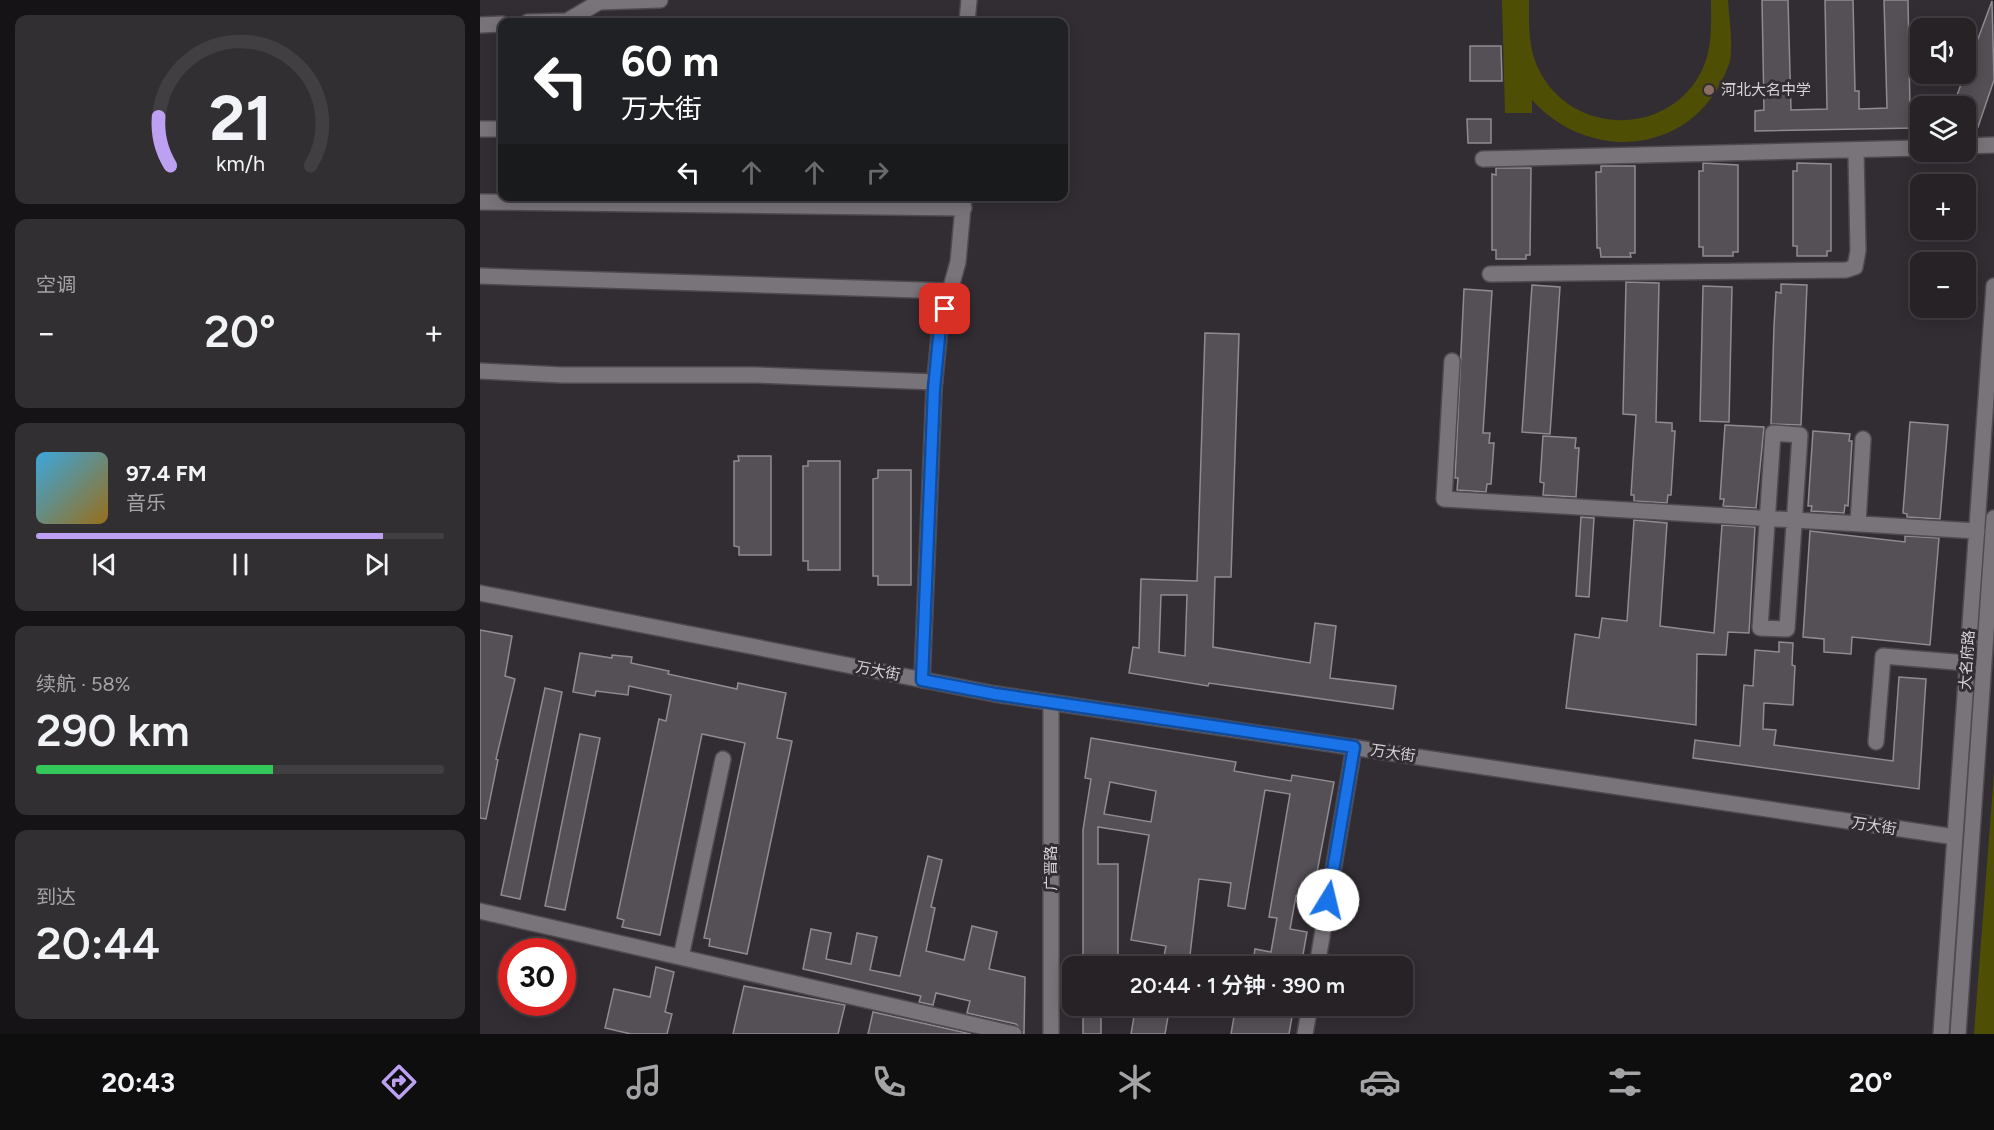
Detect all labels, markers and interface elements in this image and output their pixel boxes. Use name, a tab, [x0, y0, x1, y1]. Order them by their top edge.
map controls	[1910, 18, 1976, 318]
button: sound	[1910, 18, 1976, 84]
text: 60 m	[621, 36, 719, 87]
icon: left	[522, 42, 600, 120]
place label: 河北大名中学	[1721, 81, 1811, 99]
text: 21	[209, 82, 271, 157]
marker: 河北大名中学	[1702, 83, 1716, 97]
text: 万大街	[621, 92, 702, 125]
button: layers	[1910, 96, 1976, 162]
text: km/h	[216, 152, 264, 177]
icon: left	[672, 156, 705, 189]
icon: ahead	[735, 156, 768, 189]
icon: ahead	[798, 156, 831, 189]
icon: right	[861, 156, 894, 189]
button: +	[1910, 174, 1976, 240]
button: −	[1910, 252, 1976, 318]
text: 空调	[36, 273, 76, 297]
pin	[919, 283, 970, 334]
icon: arrive	[928, 292, 961, 325]
text: 20°	[204, 304, 276, 358]
text: −	[36, 313, 57, 352]
text: +	[423, 313, 444, 352]
text: 97.4 FM	[126, 460, 207, 487]
text: 音乐	[126, 491, 166, 515]
icon: previous	[88, 548, 121, 581]
icon: pause	[224, 548, 257, 581]
icon: next	[360, 548, 393, 581]
street label: 大名府路	[1956, 629, 1978, 691]
street label: 万大街	[854, 658, 902, 684]
text: 续航 · 58%	[36, 672, 130, 696]
text: 290 km	[36, 703, 190, 757]
street label: 万大街	[1369, 741, 1417, 765]
street label: 万大街	[1850, 814, 1898, 838]
street label: 广晋路	[1042, 845, 1060, 891]
position arrow	[1296, 868, 1360, 932]
text: 到达	[36, 885, 76, 909]
text: 20:44	[36, 916, 160, 970]
speed limit sign: 30	[498, 938, 576, 1016]
text: 20:44 · 1 分钟 · 390 m	[1130, 972, 1345, 999]
icon: directions	[378, 1061, 420, 1103]
icon: music	[623, 1061, 665, 1103]
icon: phone	[868, 1061, 910, 1103]
icon: climate	[1114, 1061, 1156, 1103]
icon: car	[1359, 1061, 1401, 1103]
icon: filters	[1604, 1061, 1646, 1103]
text: 20:43	[102, 1066, 175, 1099]
text: 20°	[1849, 1066, 1892, 1099]

